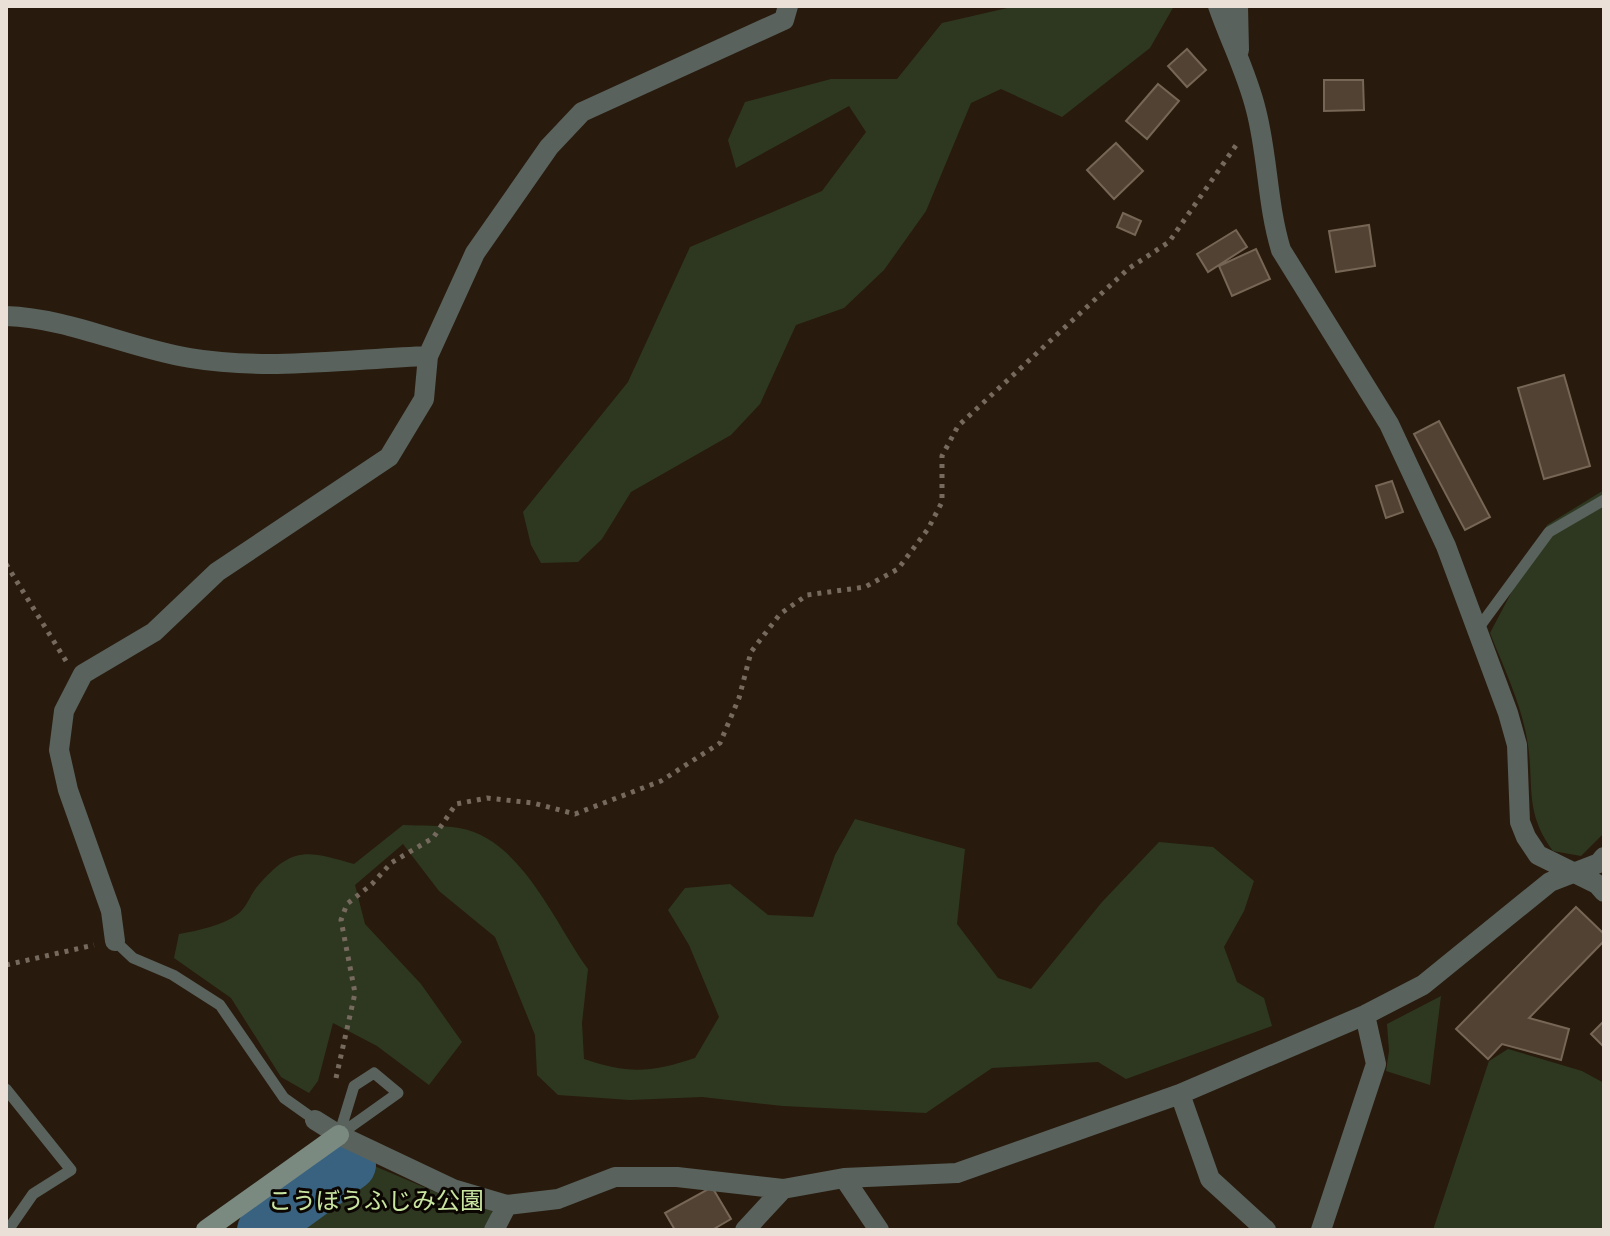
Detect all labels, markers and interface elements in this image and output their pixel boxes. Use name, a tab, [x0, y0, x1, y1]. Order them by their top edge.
park label: こうぼうふじみ公園	[268, 1186, 484, 1214]

